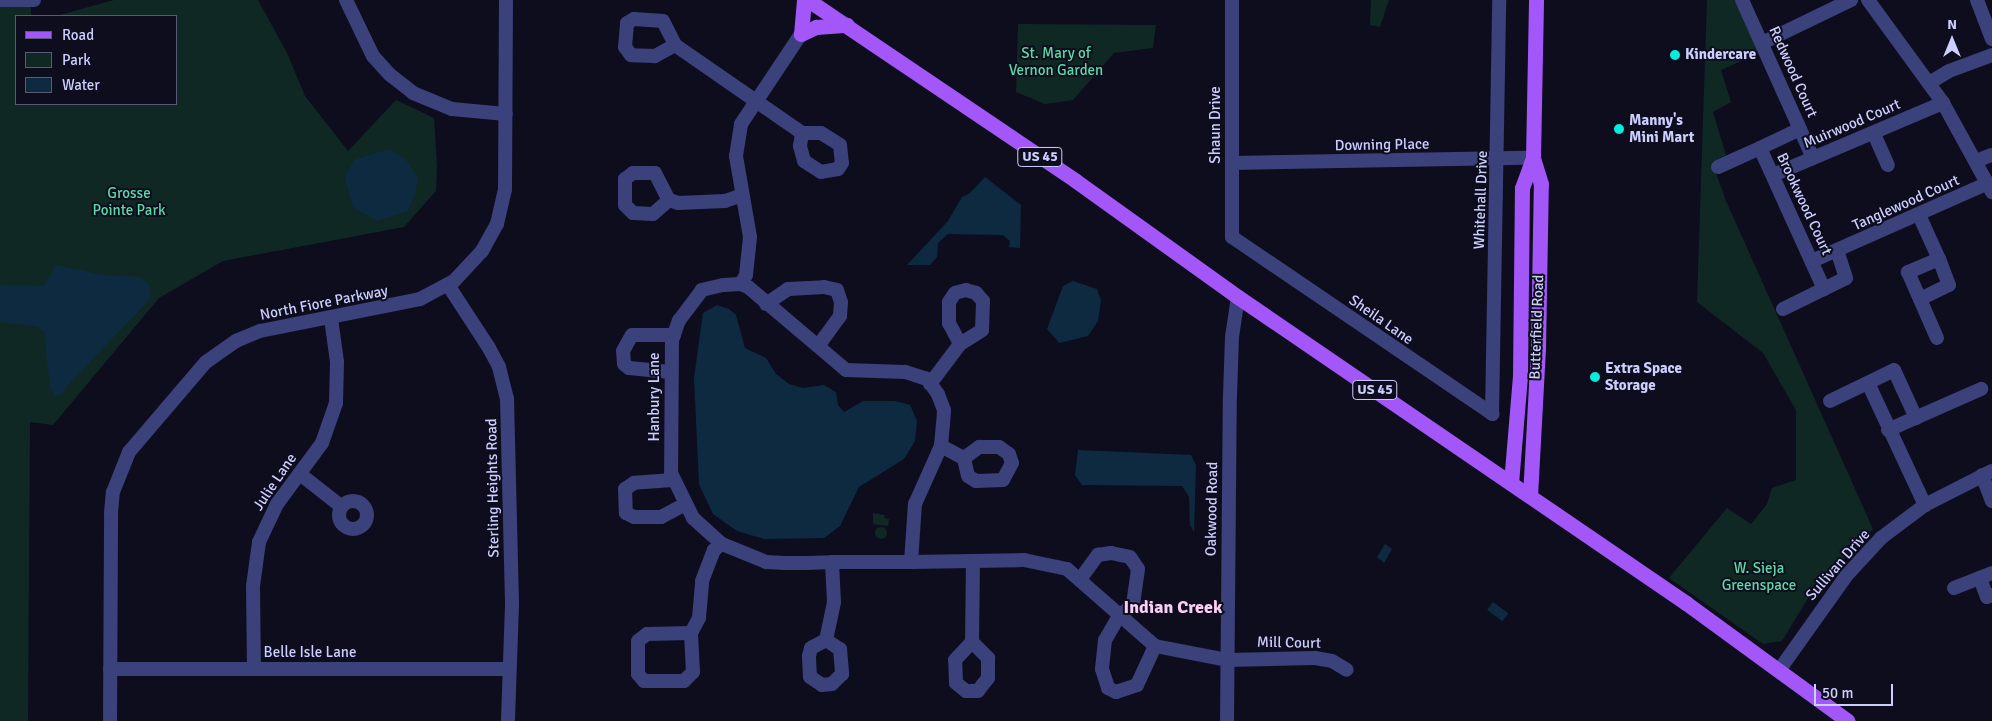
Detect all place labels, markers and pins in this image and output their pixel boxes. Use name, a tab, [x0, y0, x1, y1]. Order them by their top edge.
place label: Kindercare	[1685, 46, 1756, 64]
marker: Kindercare	[1669, 49, 1681, 61]
place label: Manny's Mini Mart	[1629, 111, 1694, 146]
marker: Manny's Mini Mart	[1613, 123, 1625, 135]
place label: Extra Space Storage	[1605, 359, 1682, 394]
marker: Extra Space Storage	[1589, 371, 1601, 383]

